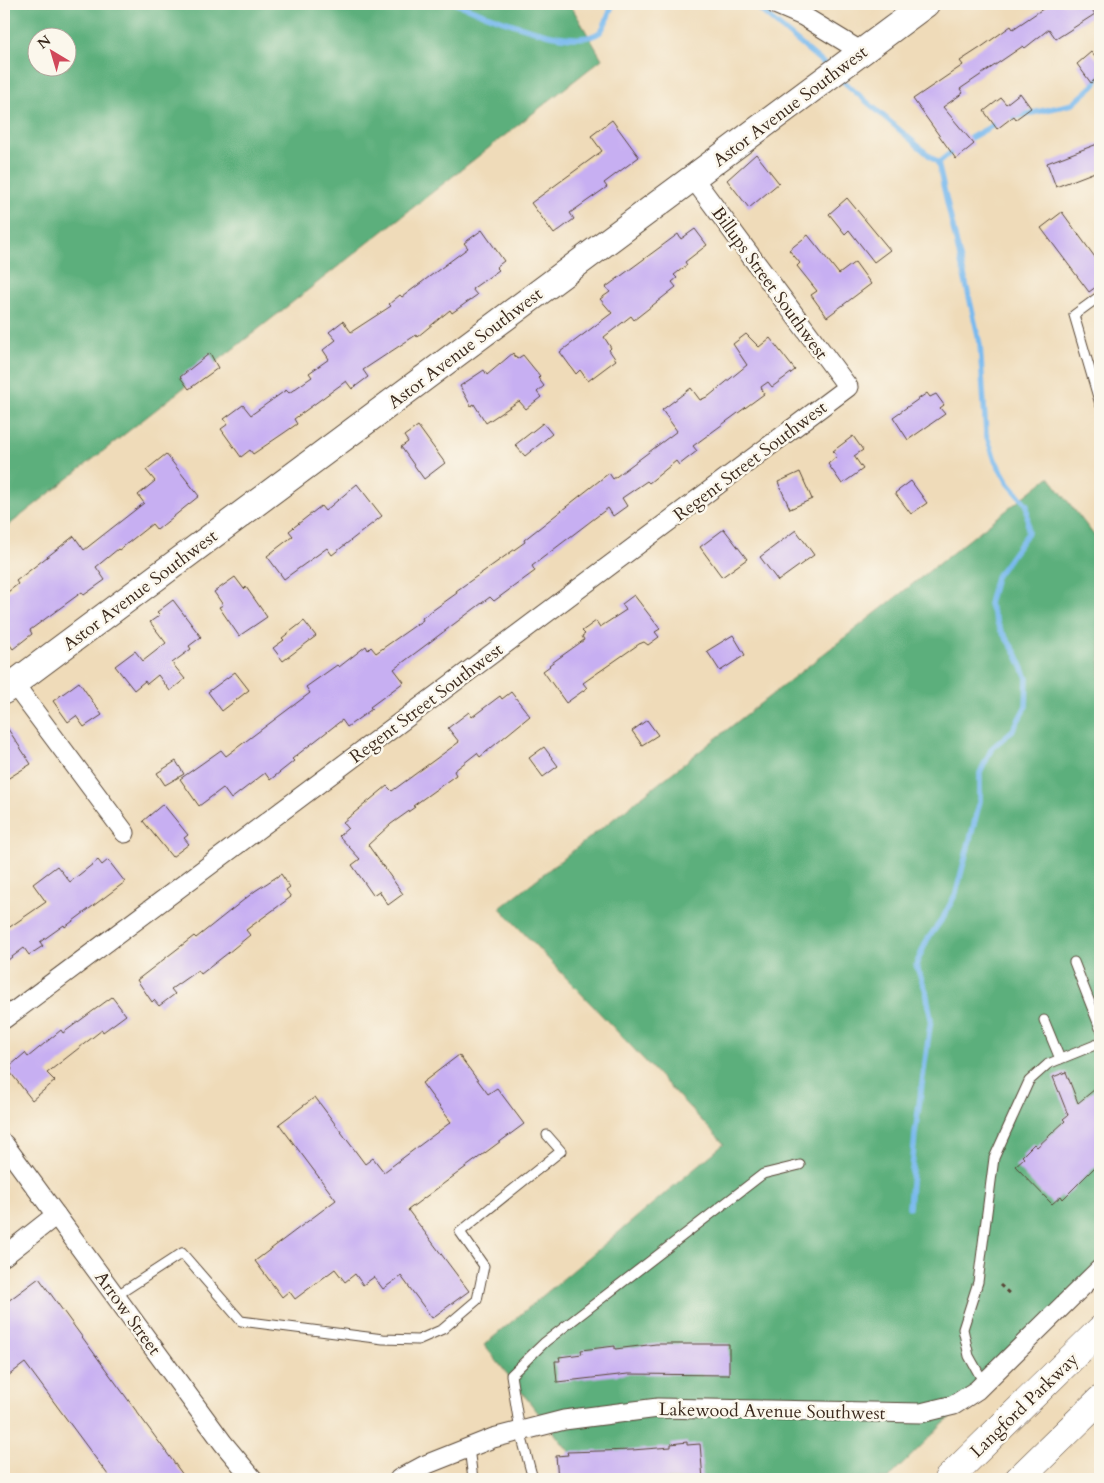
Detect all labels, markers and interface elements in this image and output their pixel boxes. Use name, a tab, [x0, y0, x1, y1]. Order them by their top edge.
north arrow	[28, 28, 78, 78]
text: N	[34, 31, 55, 53]
street label: Astor Avenue Southwest	[708, 40, 873, 173]
street label: Billups Street Southwest	[706, 202, 834, 365]
street label: Astor Avenue Southwest	[383, 282, 548, 415]
street label: Regent Street Southwest	[668, 395, 832, 527]
street label: Astor Avenue Southwest	[58, 524, 223, 657]
street label: Regent Street Southwest	[344, 637, 508, 769]
street label: Arrow Street	[89, 1266, 167, 1361]
street label: Langford Parkway	[965, 1347, 1084, 1464]
street label: Lakewood Avenue Southwest	[659, 1397, 886, 1426]

